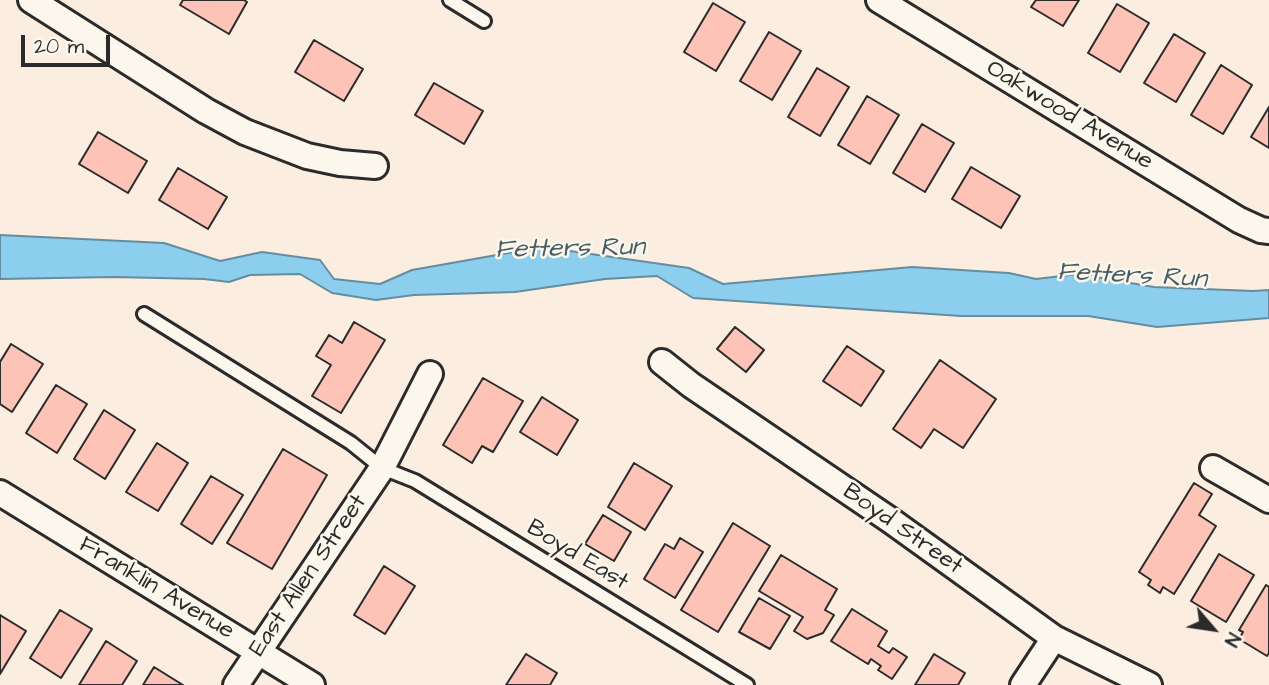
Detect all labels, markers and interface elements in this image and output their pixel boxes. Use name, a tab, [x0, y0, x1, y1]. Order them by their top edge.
scale bar	[24, 21, 114, 65]
text: 20 m	[34, 32, 84, 61]
street label: Oakwood Avenue	[980, 55, 1158, 177]
water label: Fetters Run	[495, 233, 645, 267]
water label: Fetters Run	[1056, 258, 1208, 296]
street label: Boyd Street	[837, 478, 967, 582]
street label: East Allen Street	[244, 489, 374, 663]
street label: Boyd East	[521, 514, 633, 598]
street label: Franklin Avenue	[73, 531, 239, 647]
north arrow	[1178, 594, 1248, 664]
text: N	[1217, 628, 1247, 651]

